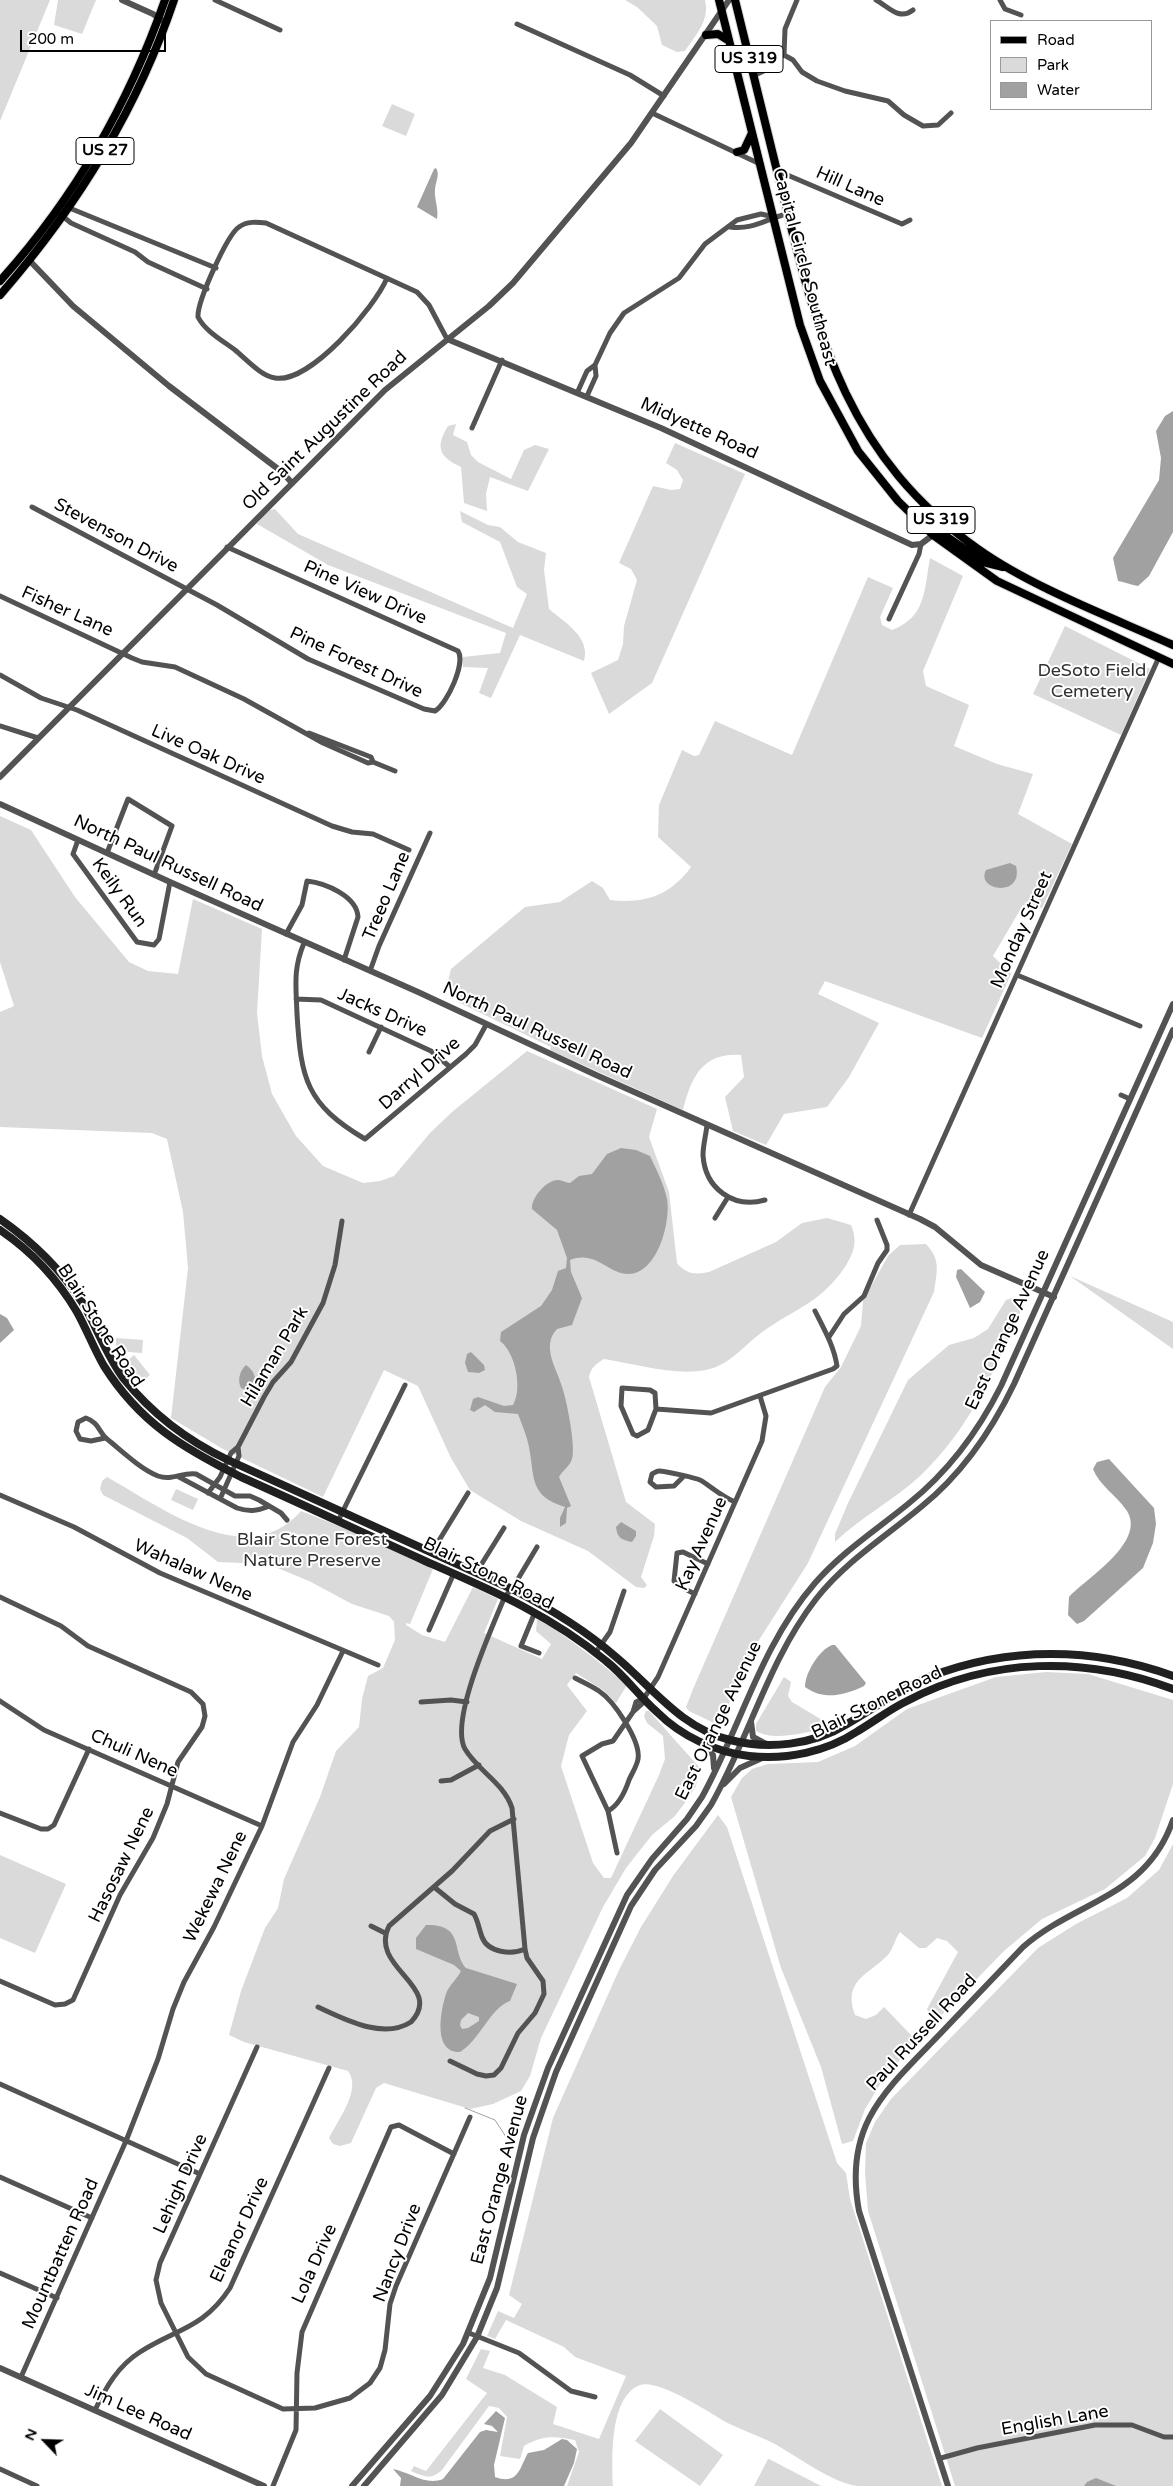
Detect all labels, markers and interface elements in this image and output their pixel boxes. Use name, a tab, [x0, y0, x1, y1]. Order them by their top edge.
scale bar	[22, 20, 169, 52]
legend	[990, 20, 1153, 110]
text: 200 m	[28, 30, 74, 48]
text: Road	[1037, 31, 1075, 49]
road number: US 319	[715, 46, 783, 72]
text: Park	[1037, 56, 1069, 74]
text: Water	[1037, 81, 1080, 99]
road number: US 27	[76, 138, 134, 164]
street label: Hill Lane	[812, 162, 888, 212]
street label: Capital Circle Southeast	[767, 166, 841, 368]
street label: Old Saint Augustine Road	[238, 347, 412, 515]
street label: Midyette Road	[637, 393, 761, 465]
street label: Stevenson Drive	[50, 494, 182, 578]
road number: US 319	[907, 506, 975, 534]
street label: Pine View Drive	[300, 556, 430, 630]
street label: Fisher Lane	[18, 582, 116, 642]
street label: Pine Forest Drive	[286, 623, 426, 703]
park label: DeSoto Field Cemetery	[1038, 660, 1146, 702]
street label: Live Oak Drive	[148, 720, 268, 790]
street label: North Paul Russell Road	[70, 811, 266, 917]
street label: Treeo Lane	[359, 848, 415, 944]
street label: Keily Run	[87, 854, 151, 932]
street label: Monday Street	[986, 868, 1058, 992]
street label: North Paul Russell Road	[439, 978, 635, 1084]
street label: Jacks Drive	[334, 984, 430, 1042]
street label: Darryl Drive	[375, 1033, 465, 1115]
street label: East Orange Avenue	[961, 1246, 1055, 1414]
street label: Blair Stone Road	[52, 1260, 148, 1392]
street label: Hilaman Park	[237, 1303, 313, 1411]
street label: Kay Avenue	[672, 1494, 732, 1594]
park label: Blair Stone Forest Nature Preserve	[237, 1529, 387, 1572]
street label: Blair Stone Road	[419, 1533, 557, 1615]
street label: Wahalaw Nene	[130, 1535, 256, 1607]
street label: East Orange Avenue	[671, 1638, 767, 1804]
street label: Blair Stone Road	[808, 1662, 946, 1744]
street label: Chuli Nene	[87, 1725, 181, 1783]
street label: Hasosaw Nene	[85, 1803, 159, 1927]
street label: Wekewa Nene	[180, 1828, 252, 1946]
street label: Paul Russell Road	[862, 1970, 982, 2096]
street label: East Orange Avenue	[467, 2093, 533, 2267]
street label: Lehigh Drive	[149, 2131, 213, 2237]
street label: Eleanor Drive	[206, 2174, 274, 2286]
street label: Mountbatten Road	[18, 2175, 104, 2333]
street label: Nancy Drive	[369, 2201, 427, 2305]
street label: Lola Drive	[288, 2221, 342, 2307]
street label: Jim Lee Road	[81, 2380, 195, 2446]
street label: English Lane	[1000, 2401, 1110, 2441]
north arrow	[20, 2416, 70, 2466]
text: N	[21, 2426, 41, 2443]

